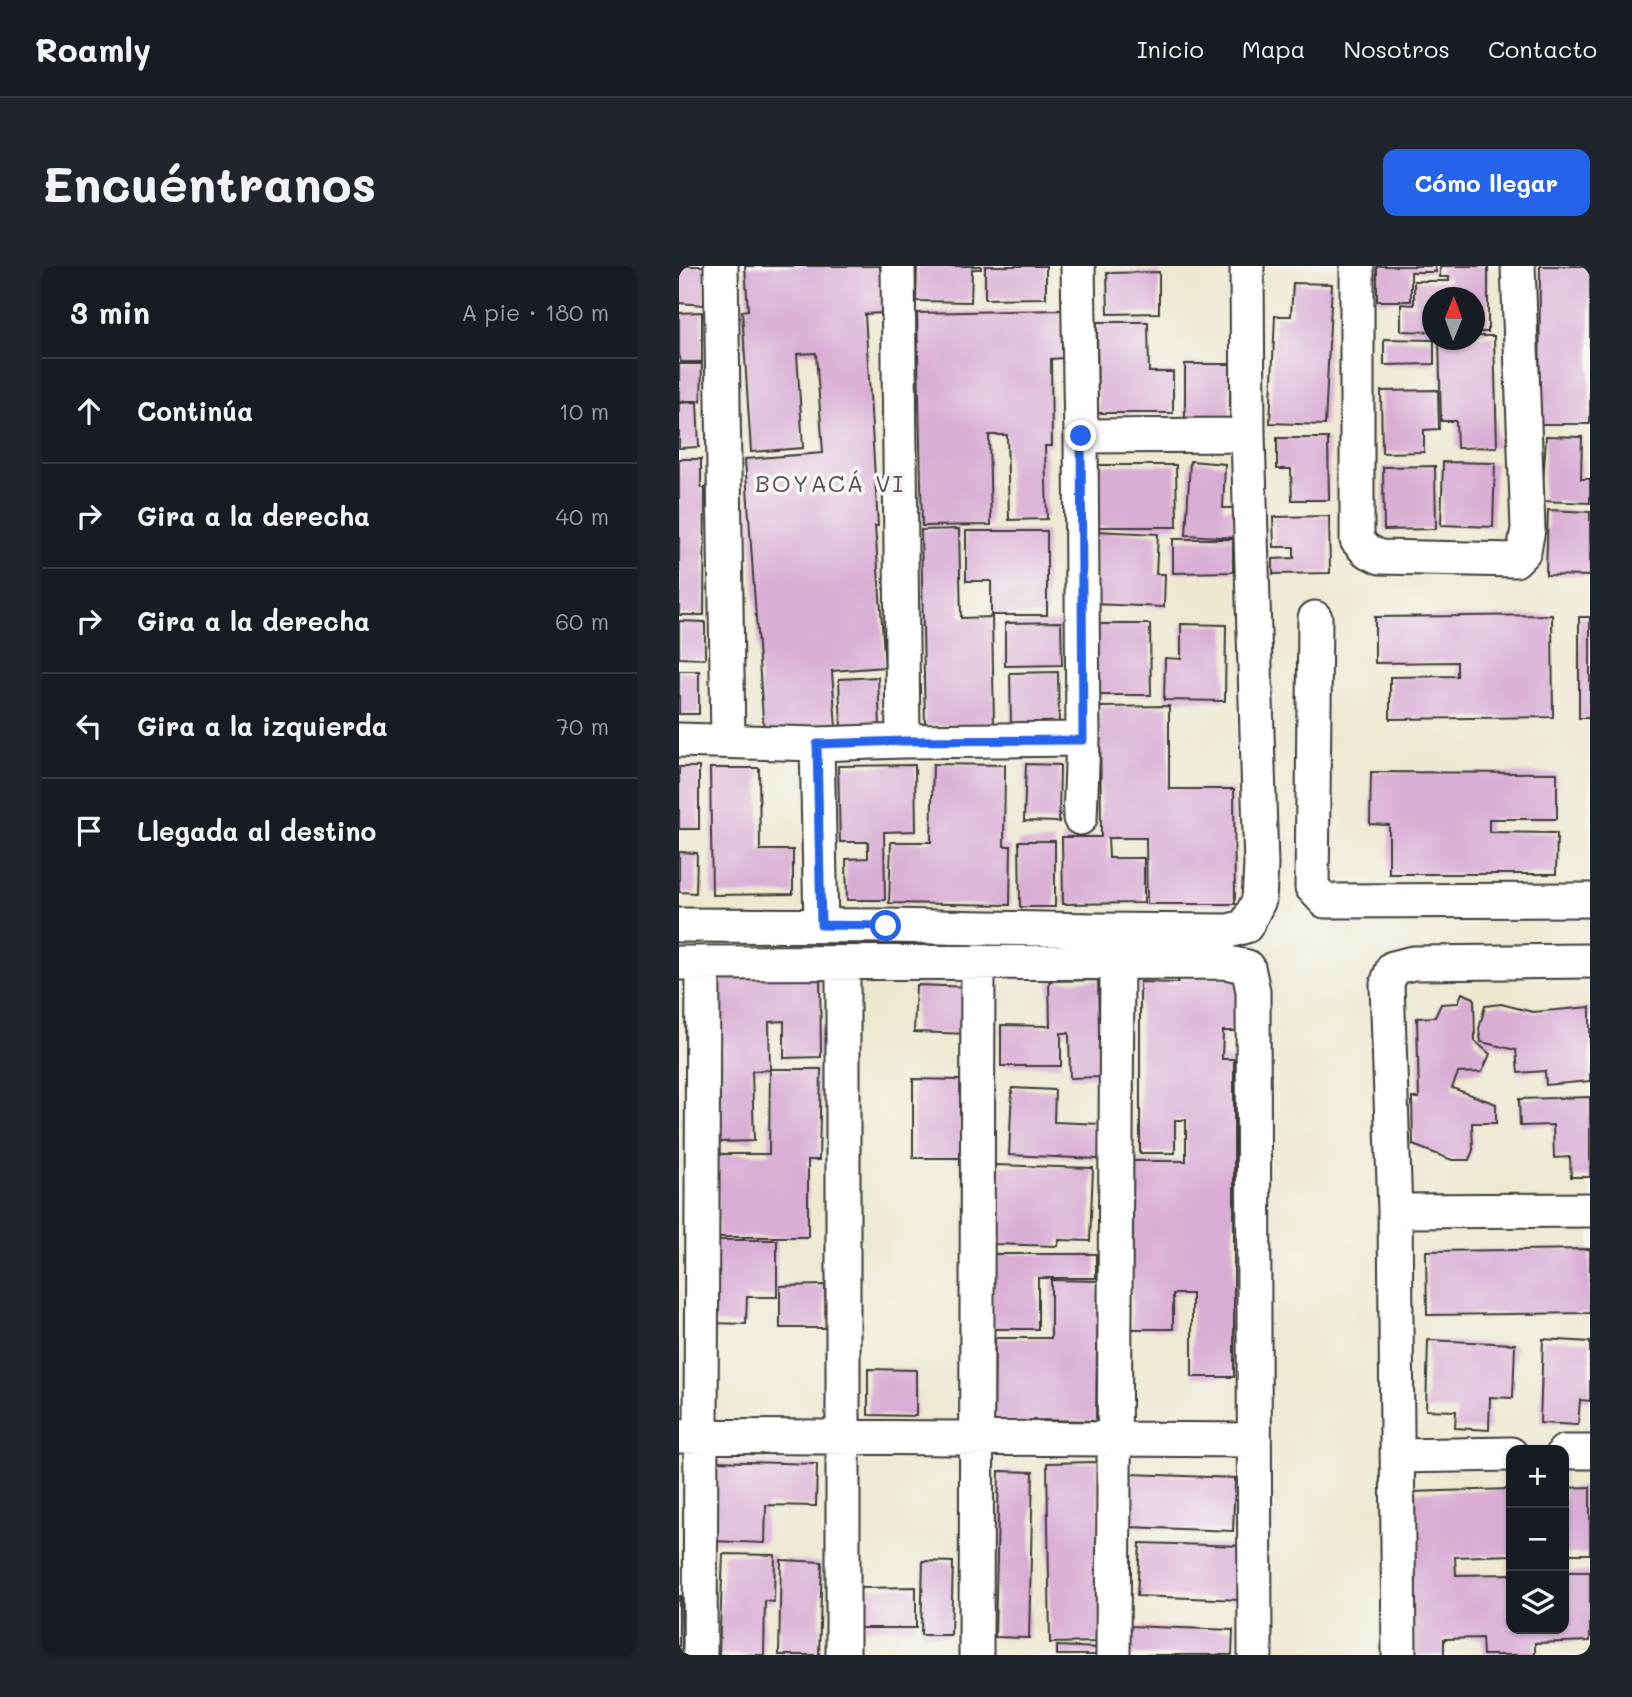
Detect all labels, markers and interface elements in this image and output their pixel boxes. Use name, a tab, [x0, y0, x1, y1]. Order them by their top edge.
text: Roamly	[35, 27, 151, 70]
text: Inicio	[1137, 33, 1204, 64]
text: Mapa	[1242, 33, 1306, 64]
text: Nosotros	[1344, 33, 1450, 64]
text: Contacto	[1488, 33, 1597, 64]
button: Cómo llegar	[1383, 149, 1590, 216]
text: Encuéntranos	[42, 151, 376, 214]
north arrow	[1422, 287, 1485, 350]
text: 3 min	[70, 292, 150, 332]
text: A pie · 180 m	[461, 297, 609, 327]
icon: ahead	[70, 392, 108, 430]
text: Continúa	[137, 394, 253, 428]
text: 10 m	[559, 396, 609, 426]
route end	[1065, 420, 1096, 451]
district label: BOYACÁ VI	[755, 467, 905, 498]
icon: right	[70, 497, 108, 535]
text: Gira a la derecha	[137, 499, 370, 533]
text: 40 m	[556, 501, 609, 531]
icon: right	[70, 602, 108, 640]
text: Gira a la derecha	[137, 604, 370, 638]
text: 60 m	[555, 606, 609, 636]
icon: left	[70, 707, 108, 745]
text: Gira a la izquierda	[137, 709, 388, 743]
text: 70 m	[556, 711, 609, 741]
icon: arrive	[70, 812, 108, 850]
text: Llegada al destino	[137, 814, 376, 848]
route start	[870, 910, 901, 941]
map controls	[1506, 1445, 1569, 1634]
button: +	[1506, 1445, 1569, 1508]
button: −	[1506, 1508, 1569, 1571]
button: layers	[1506, 1571, 1569, 1634]

